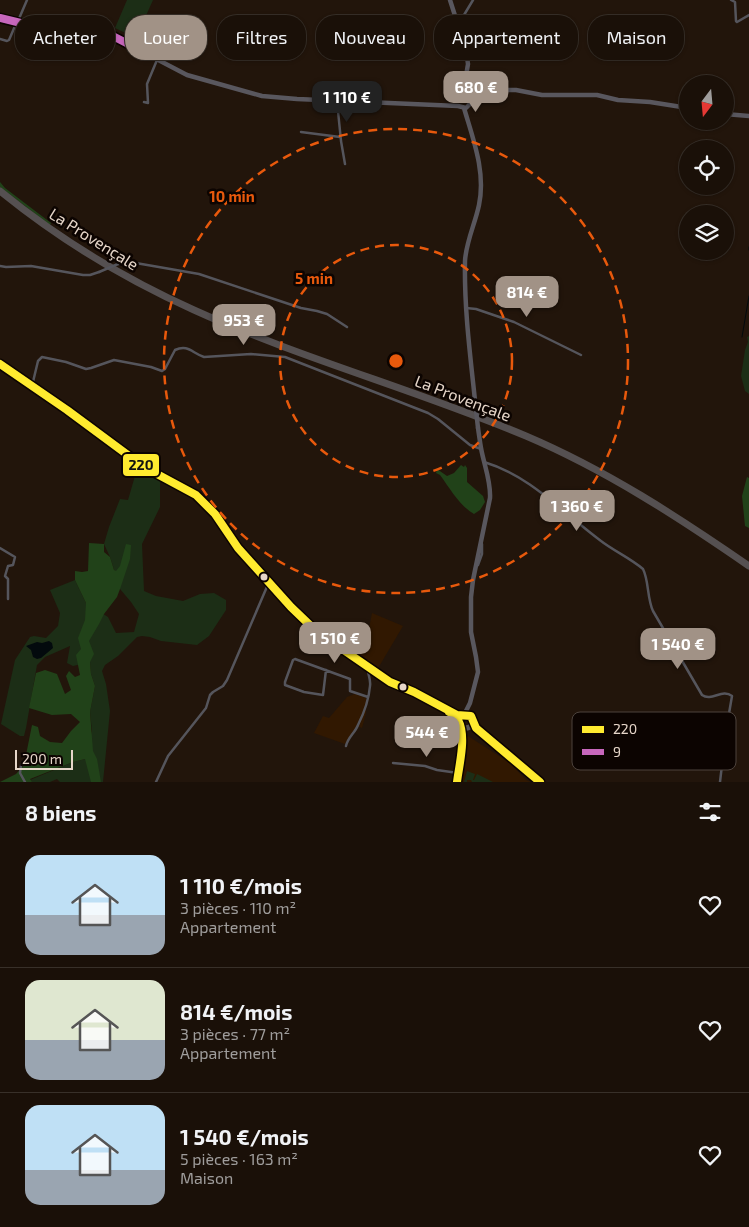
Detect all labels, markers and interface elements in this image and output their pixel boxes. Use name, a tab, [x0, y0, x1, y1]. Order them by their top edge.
chip: Acheter	[15, 15, 115, 60]
chip: Louer	[125, 15, 207, 60]
chip: Filtres	[217, 15, 306, 60]
chip: Nouveau	[316, 15, 424, 60]
chip: Appartement	[434, 15, 578, 60]
chip: Maison	[588, 15, 684, 60]
pin: 680 €	[441, 70, 511, 113]
north arrow	[679, 75, 734, 130]
map controls	[679, 75, 734, 260]
text: 680 €	[454, 77, 498, 96]
pin: 1 110 €	[301, 80, 393, 123]
text: 1 110 €	[323, 87, 371, 106]
button: locate	[679, 140, 734, 195]
text: 10 min	[209, 187, 255, 205]
street label: La Provençale	[46, 204, 142, 274]
button: layers	[679, 205, 734, 260]
text: 5 min	[295, 269, 333, 287]
pin: 814 €	[492, 276, 562, 318]
text: 814 €	[507, 282, 547, 301]
pin: 953 €	[209, 304, 279, 346]
text: 953 €	[223, 310, 265, 329]
centre of rings	[387, 352, 405, 370]
street label: La Provençale	[412, 370, 514, 426]
line badge: 220	[122, 453, 160, 477]
text: 220	[128, 456, 154, 473]
pin: 1 360 €	[531, 490, 623, 532]
text: 1 360 €	[551, 496, 603, 515]
unlabelled marker	[259, 572, 269, 582]
pin: 1 510 €	[289, 622, 381, 664]
text: 1 510 €	[310, 628, 360, 647]
pin: 1 540 €	[632, 628, 724, 670]
text: 1 540 €	[651, 634, 705, 653]
unlabelled marker	[398, 682, 408, 692]
legend	[572, 712, 736, 770]
pin: 544 €	[392, 716, 462, 758]
text: 220	[613, 720, 637, 737]
text: 544 €	[406, 722, 448, 741]
text: 9	[613, 743, 621, 760]
scale bar	[15, 747, 72, 770]
text: 200 m	[22, 750, 62, 767]
icon: filters	[696, 798, 724, 826]
text: 8 biens	[25, 800, 97, 825]
text: 1 110 €/mois	[180, 873, 302, 898]
icon: home	[65, 875, 125, 935]
icon: heart	[696, 891, 724, 919]
text: 3 pièces · 110 m²	[180, 898, 296, 917]
text: Appartement	[180, 917, 276, 936]
text: 814 €/mois	[180, 999, 292, 1024]
icon: home	[65, 1000, 125, 1060]
icon: heart	[696, 1016, 724, 1044]
text: 3 pièces · 77 m²	[180, 1024, 290, 1043]
text: Appartement	[180, 1043, 276, 1062]
text: 1 540 €/mois	[180, 1124, 309, 1149]
icon: home	[65, 1125, 125, 1185]
icon: heart	[696, 1141, 724, 1169]
text: 5 pièces · 163 m²	[180, 1149, 298, 1168]
text: Maison	[180, 1168, 233, 1187]

